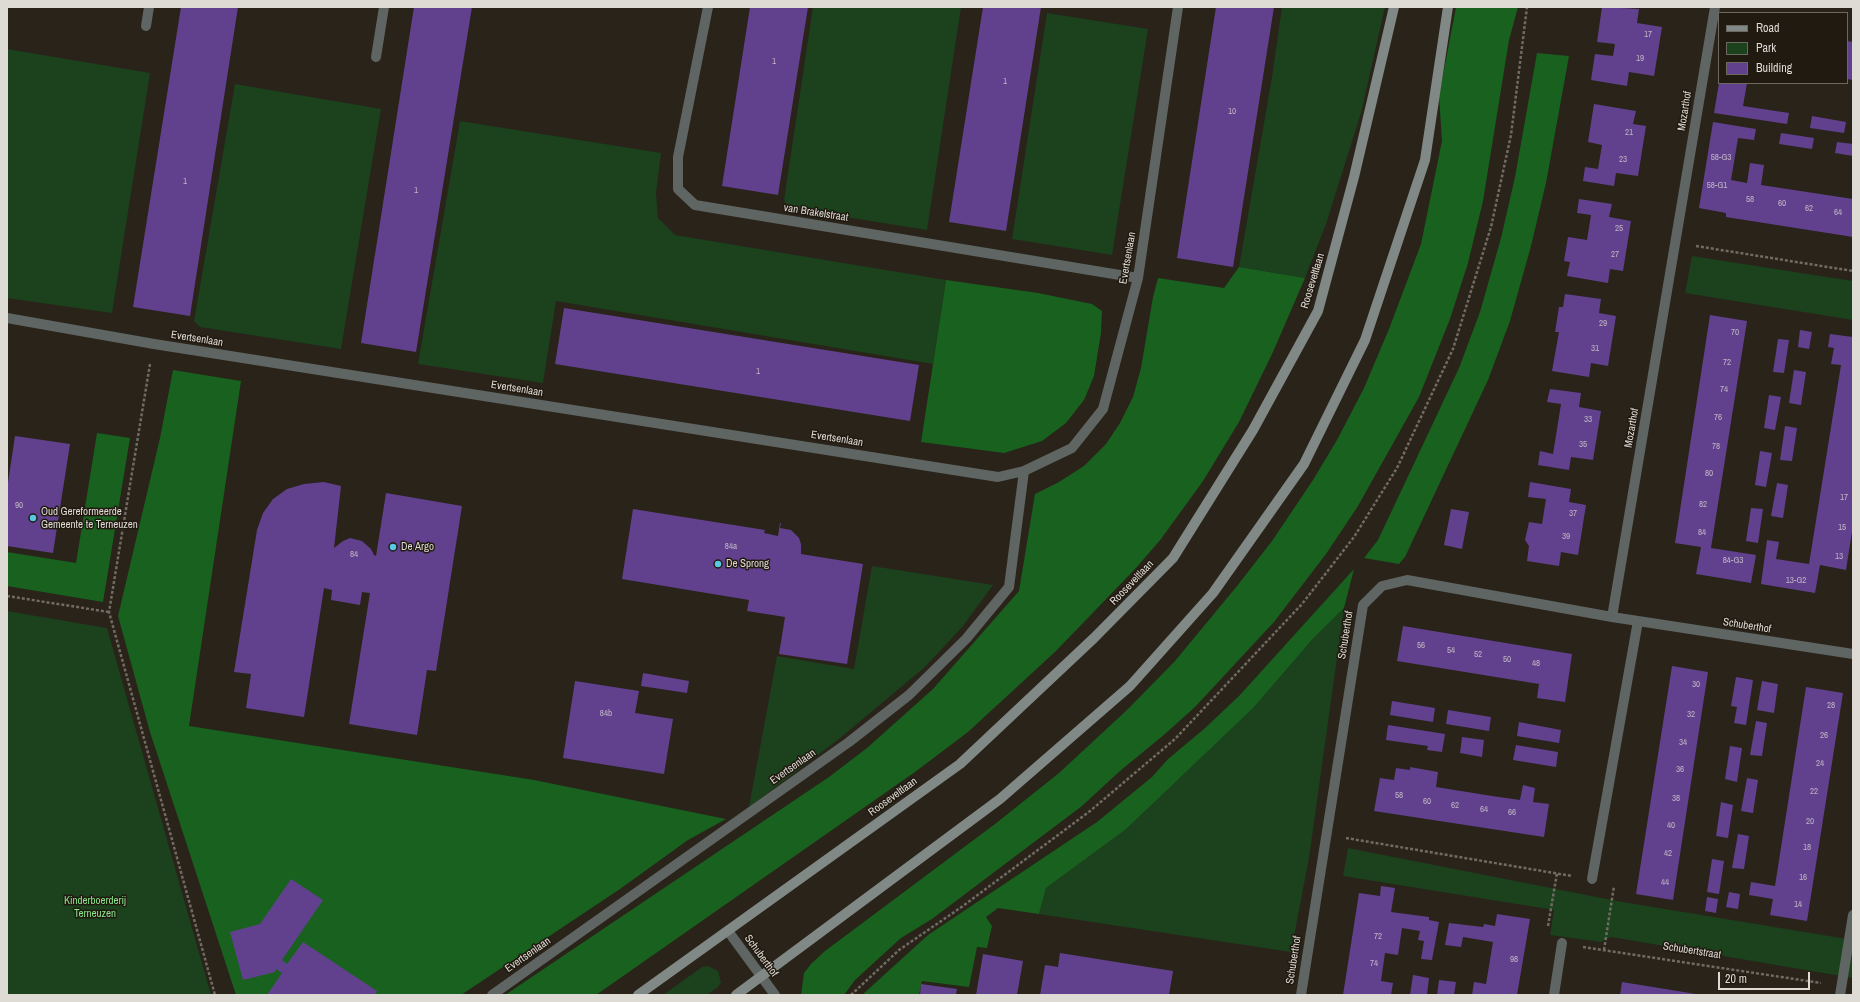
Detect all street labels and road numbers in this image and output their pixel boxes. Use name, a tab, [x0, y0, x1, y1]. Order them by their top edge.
street label: Mozarthof	[1675, 90, 1695, 132]
street label: van Brakelstraat	[783, 201, 849, 225]
street label: Evertsenlaan	[1117, 231, 1139, 285]
street label: Rooseveltlaan	[1298, 252, 1328, 310]
street label: Evertsenlaan	[170, 328, 224, 350]
street label: Evertsenlaan	[490, 378, 544, 400]
street label: Mozarthof	[1622, 407, 1642, 449]
street label: Evertsenlaan	[810, 428, 864, 450]
street label: Rooseveltlaan	[1107, 558, 1157, 608]
street label: Schuberthof	[1336, 610, 1356, 660]
street label: Schuberthof	[1722, 616, 1772, 636]
street label: Evertsenlaan	[768, 746, 818, 788]
street label: Rooseveltlaan	[866, 775, 920, 819]
street label: Schuberthof	[741, 932, 781, 980]
street label: Evertsenlaan	[503, 934, 553, 976]
street label: Schuberthof	[1284, 935, 1304, 985]
street label: Schubertstraat	[1662, 940, 1722, 962]

